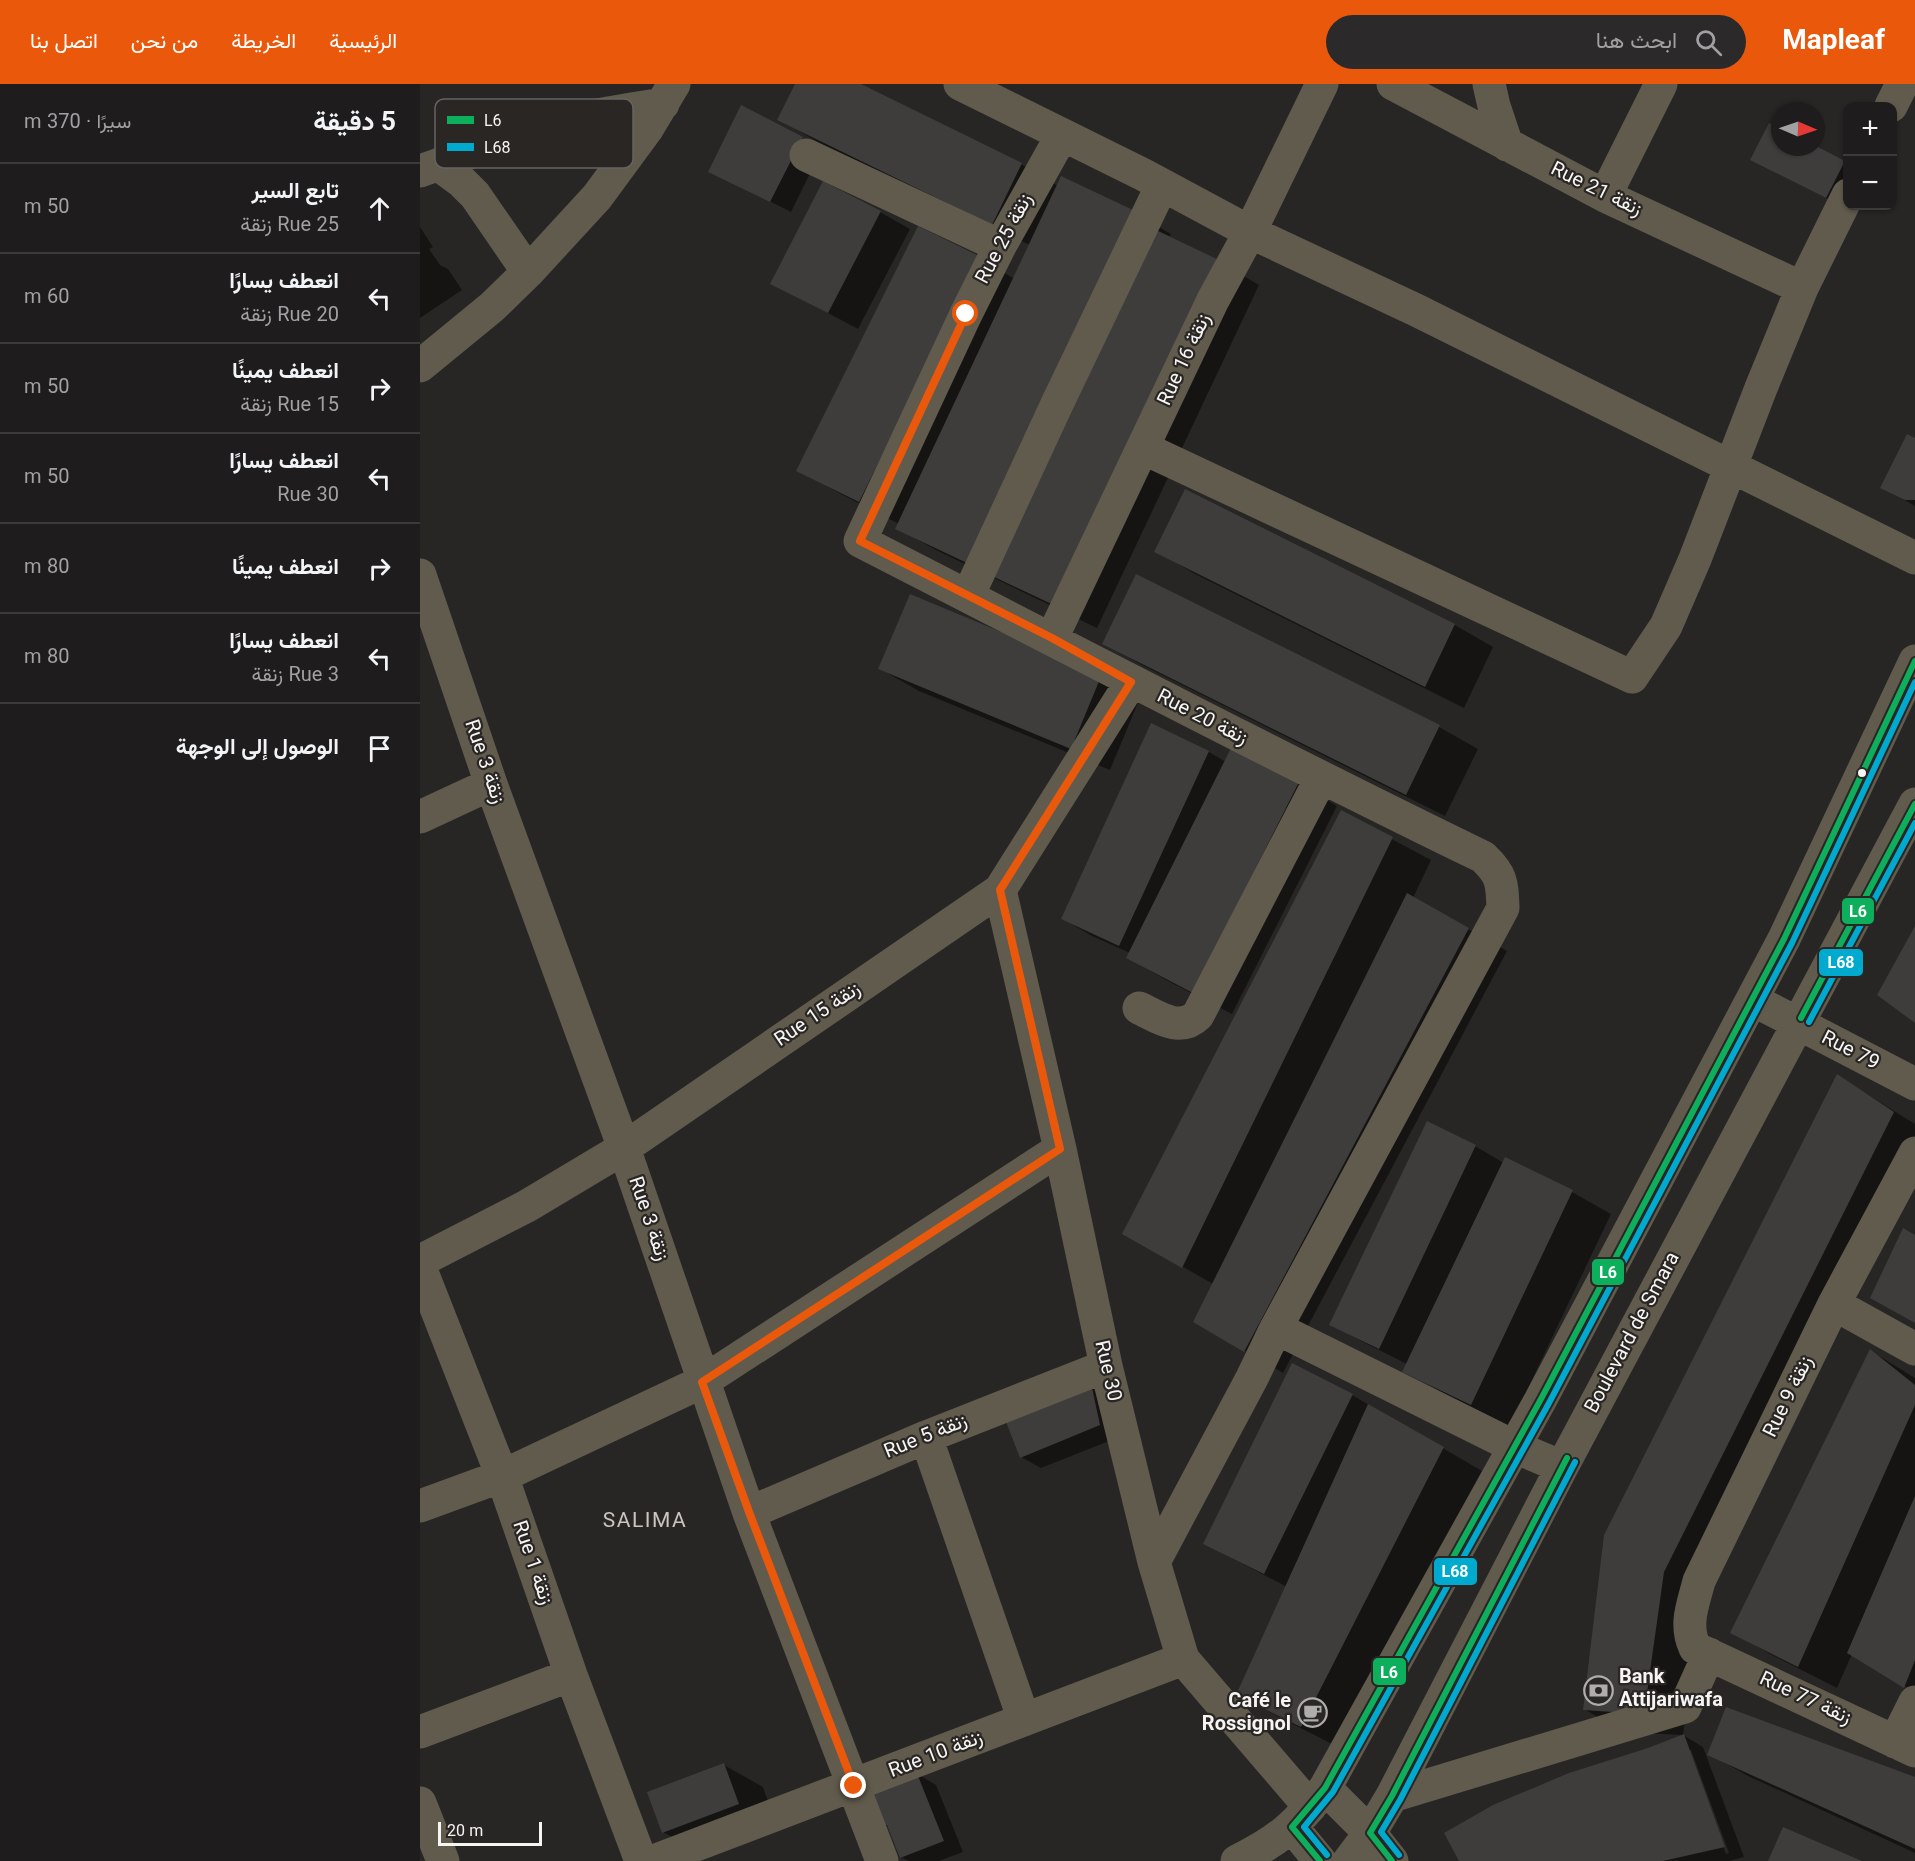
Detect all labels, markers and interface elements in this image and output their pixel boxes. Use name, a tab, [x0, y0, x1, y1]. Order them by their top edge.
search box	[1326, 15, 1746, 69]
text: Mapleaf	[1782, 20, 1885, 64]
text: ابحث هنا	[1596, 25, 1677, 60]
text: اتصل بنا	[30, 26, 98, 59]
text: من نحن	[131, 26, 198, 59]
text: الخريطة	[231, 26, 296, 59]
text: الرئيسية	[329, 26, 397, 59]
icon: search	[1692, 26, 1725, 59]
legend	[435, 99, 633, 168]
north arrow	[1771, 102, 1825, 156]
map controls	[1843, 102, 1897, 210]
button: +	[1843, 102, 1897, 156]
text: 5 دقيقة	[313, 103, 396, 144]
text: سيرًا · 370 m	[24, 107, 131, 139]
text: L6	[484, 110, 502, 135]
text: L68	[484, 137, 511, 162]
street label: Rue 21 زنقة	[1545, 154, 1647, 226]
button: −	[1843, 156, 1897, 210]
text: تابع السير	[251, 175, 339, 210]
street label: Rue 25 زنقة	[968, 188, 1042, 290]
text: 50 m	[24, 192, 69, 224]
icon: ahead	[363, 192, 396, 225]
text: Rue 25 زنقة	[240, 210, 339, 242]
text: انعطف يسارًا	[229, 265, 339, 300]
text: 60 m	[24, 282, 69, 314]
icon: left	[363, 282, 396, 315]
text: Rue 20 زنقة	[240, 300, 339, 332]
route start	[952, 300, 978, 326]
street label: Rue 16 زنقة	[1150, 309, 1220, 411]
text: انعطف يمينًا	[232, 355, 339, 390]
text: 50 m	[24, 372, 69, 404]
icon: right	[363, 372, 396, 405]
text: Rue 15 زنقة	[240, 390, 339, 422]
text: انعطف يسارًا	[229, 445, 339, 480]
text: 50 m	[24, 462, 69, 494]
icon: left	[363, 462, 396, 495]
text: Rue 30	[277, 480, 339, 512]
text: انعطف يمينًا	[232, 551, 339, 586]
text: 80 m	[24, 552, 69, 584]
icon: right	[363, 552, 396, 585]
text: انعطف يسارًا	[229, 625, 339, 660]
text: 80 m	[24, 642, 69, 674]
icon: left	[363, 642, 396, 675]
text: Rue 3 زنقة	[252, 660, 339, 692]
street label: Rue 20 زنقة	[1151, 681, 1253, 755]
street label: Rue 3 زنقة	[455, 715, 513, 809]
text: الوصول إلى الوجهة	[176, 731, 339, 766]
icon: arrive	[363, 732, 396, 765]
unlabelled marker	[1856, 767, 1868, 779]
line badge: L6	[1841, 897, 1875, 925]
text: L6	[1849, 901, 1867, 926]
line badge: L68	[1818, 948, 1864, 977]
text: L68	[1827, 952, 1855, 977]
street label: Rue 15 زنقة	[768, 974, 868, 1056]
street label: Rue 79	[1815, 1023, 1885, 1079]
street label: Rue 3 زنقة	[619, 1172, 677, 1266]
street label: Boulevard de Smara	[1577, 1247, 1689, 1419]
line badge: L6	[1591, 1258, 1625, 1286]
text: L6	[1599, 1262, 1617, 1287]
street label: Rue 30	[1084, 1337, 1130, 1405]
street label: Rue 9 زنقة	[1755, 1351, 1823, 1443]
street label: Rue 5 زنقة	[879, 1406, 973, 1468]
district label: SALIMA	[603, 1505, 687, 1538]
street label: Rue 1 زنقة	[503, 1516, 561, 1610]
line badge: L68	[1433, 1557, 1478, 1586]
text: L68	[1441, 1561, 1469, 1586]
line badge: L6	[1372, 1657, 1407, 1686]
text: L6	[1380, 1662, 1398, 1687]
place label: Bank Attijariwafa	[1619, 1662, 1723, 1717]
street label: Rue 77 زنقة	[1754, 1664, 1856, 1734]
bank icon: Bank Attijariwafa	[1582, 1674, 1614, 1706]
place label: Café le Rossignol	[1202, 1686, 1291, 1741]
cafe icon: Café le Rossignol	[1296, 1697, 1328, 1729]
street label: Rue 10 زنقة	[884, 1722, 988, 1788]
route end	[840, 1772, 866, 1798]
scale bar	[438, 1819, 542, 1846]
text: 20 m	[447, 1820, 483, 1845]

